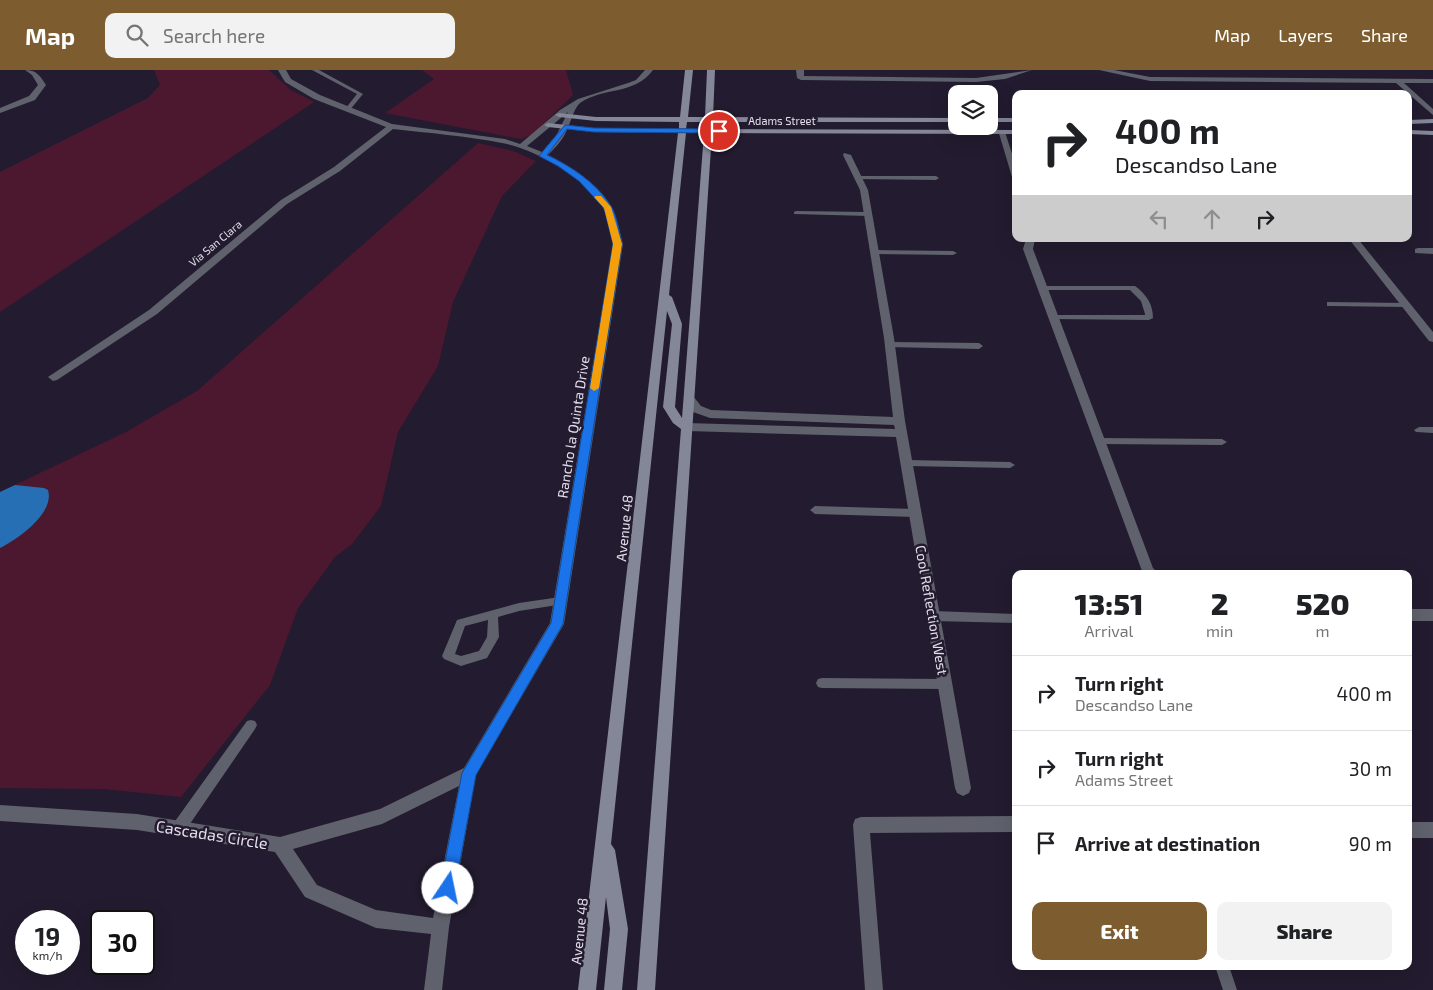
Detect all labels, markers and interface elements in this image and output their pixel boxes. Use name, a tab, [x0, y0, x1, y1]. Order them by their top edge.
search box	[105, 13, 455, 58]
text: Map	[25, 21, 75, 50]
icon: search	[123, 21, 151, 49]
text: Search here	[163, 24, 265, 47]
text: Map	[1214, 24, 1250, 46]
text: Layers	[1278, 24, 1333, 46]
text: Share	[1361, 24, 1408, 46]
map controls	[948, 85, 998, 135]
button: layers	[948, 85, 998, 135]
text: 400 m	[1115, 109, 1220, 151]
pin	[698, 110, 740, 152]
icon: right	[1032, 110, 1097, 175]
street label: Adams Street	[748, 114, 816, 127]
icon: arrive	[705, 117, 733, 145]
text: Descandso Lane	[1115, 151, 1277, 177]
icon: left	[1145, 205, 1173, 233]
icon: ahead	[1198, 205, 1226, 233]
icon: right	[1251, 205, 1279, 233]
street label: Via San Clara	[186, 217, 244, 269]
street label: Rancho la Quinta Drive	[553, 355, 593, 499]
street label: Avenue 48	[612, 494, 636, 562]
street label: Cool Reflection West	[912, 544, 952, 676]
text: 13:51	[1074, 585, 1144, 621]
text: 2	[1211, 585, 1228, 621]
text: 520	[1296, 585, 1350, 621]
text: Arrival	[1085, 621, 1133, 640]
text: min	[1206, 621, 1233, 640]
text: m	[1316, 621, 1330, 640]
text: Turn right	[1075, 672, 1163, 695]
icon: right	[1032, 679, 1060, 707]
text: 400 m	[1337, 682, 1392, 705]
text: Descandso Lane	[1075, 695, 1193, 714]
text: Turn right	[1075, 747, 1163, 770]
icon: right	[1032, 754, 1060, 782]
text: 30 m	[1349, 757, 1392, 780]
text: Adams Street	[1075, 770, 1173, 789]
street label: Cascadas Circle	[155, 816, 269, 852]
icon: arrive	[1032, 829, 1060, 857]
text: Arrive at destination	[1075, 832, 1260, 855]
text: 90 m	[1349, 832, 1392, 855]
position arrow	[421, 861, 473, 913]
street label: Avenue 48	[567, 897, 591, 965]
button: Exit	[1032, 902, 1207, 960]
button: Share	[1217, 902, 1392, 960]
speed limit sign: 30	[90, 910, 155, 975]
text: 19	[35, 921, 60, 951]
text: km/h	[33, 948, 62, 962]

